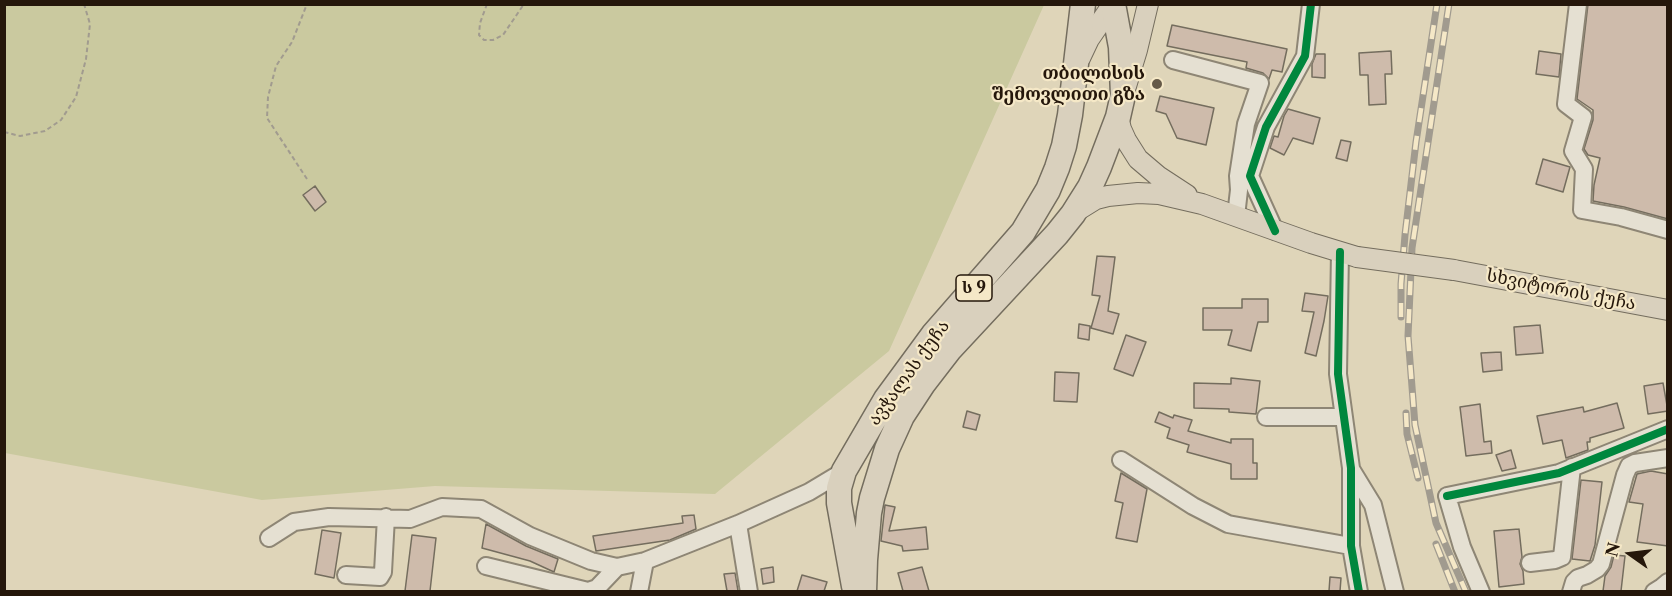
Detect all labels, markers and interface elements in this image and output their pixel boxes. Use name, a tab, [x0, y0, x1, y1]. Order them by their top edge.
place label: თბილისის შემოვლითი გზა	[992, 63, 1145, 106]
marker: თბილისის შემოვლითი გზა	[1150, 77, 1164, 91]
street label: სხვიტორის ქუჩა	[1484, 265, 1638, 315]
road number: ს 9	[956, 275, 992, 301]
street label: ავჭალას ქუჩა	[864, 316, 954, 430]
north arrow	[1600, 524, 1660, 584]
text: N	[1601, 540, 1624, 559]

